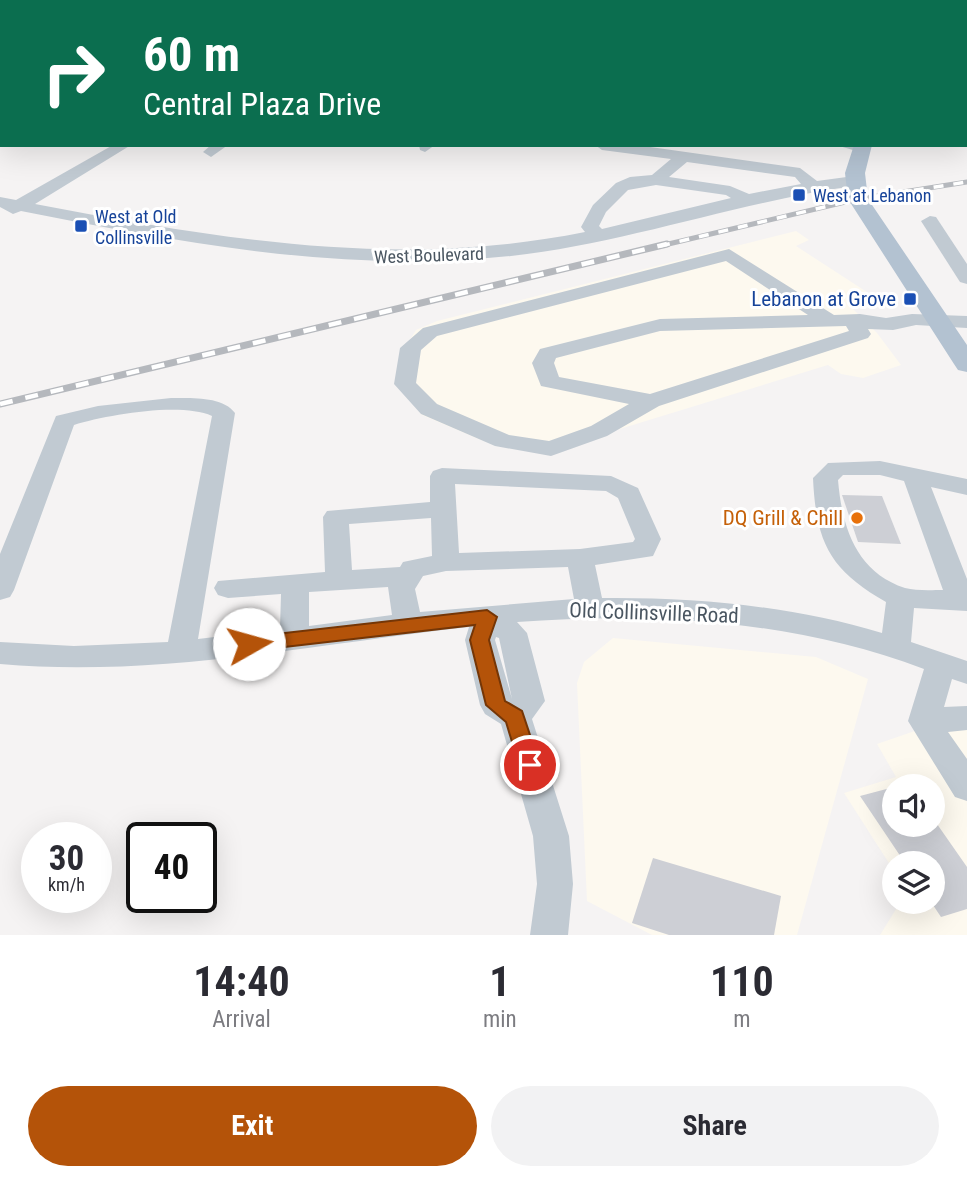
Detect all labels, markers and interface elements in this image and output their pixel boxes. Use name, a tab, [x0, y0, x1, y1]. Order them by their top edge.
text: 60 m	[143, 26, 240, 83]
icon: right	[28, 28, 119, 119]
text: Central Plaza Drive	[143, 85, 381, 123]
place label: West at Lebanon	[813, 185, 932, 206]
marker: West at Lebanon	[791, 187, 807, 203]
place label: West at Old Collinsville	[95, 206, 177, 248]
marker: West at Old Collinsville	[73, 218, 89, 234]
street label: West Boulevard	[374, 243, 484, 267]
place label: Lebanon at Grove	[751, 287, 896, 311]
marker: Lebanon at Grove	[902, 291, 918, 307]
place label: DQ Grill & Chill	[723, 506, 843, 530]
marker: DQ Grill & Chill	[849, 510, 865, 526]
street label: Old Collinsville Road	[569, 598, 739, 628]
position arrow	[212, 607, 286, 681]
pin	[500, 735, 560, 795]
icon: arrive	[511, 746, 549, 784]
map controls	[882, 774, 945, 914]
button: sound	[882, 774, 945, 837]
speed limit sign: 40	[126, 822, 217, 913]
text: 30	[49, 838, 84, 879]
button: layers	[882, 851, 945, 914]
text: km/h	[48, 874, 85, 895]
text: 14:40	[193, 957, 290, 1006]
text: 1	[489, 957, 510, 1006]
text: 110	[710, 957, 774, 1006]
text: Arrival	[212, 1006, 271, 1033]
text: min	[483, 1006, 517, 1033]
text: m	[733, 1006, 750, 1033]
button: Exit	[28, 1086, 477, 1166]
button: Share	[491, 1086, 939, 1166]

